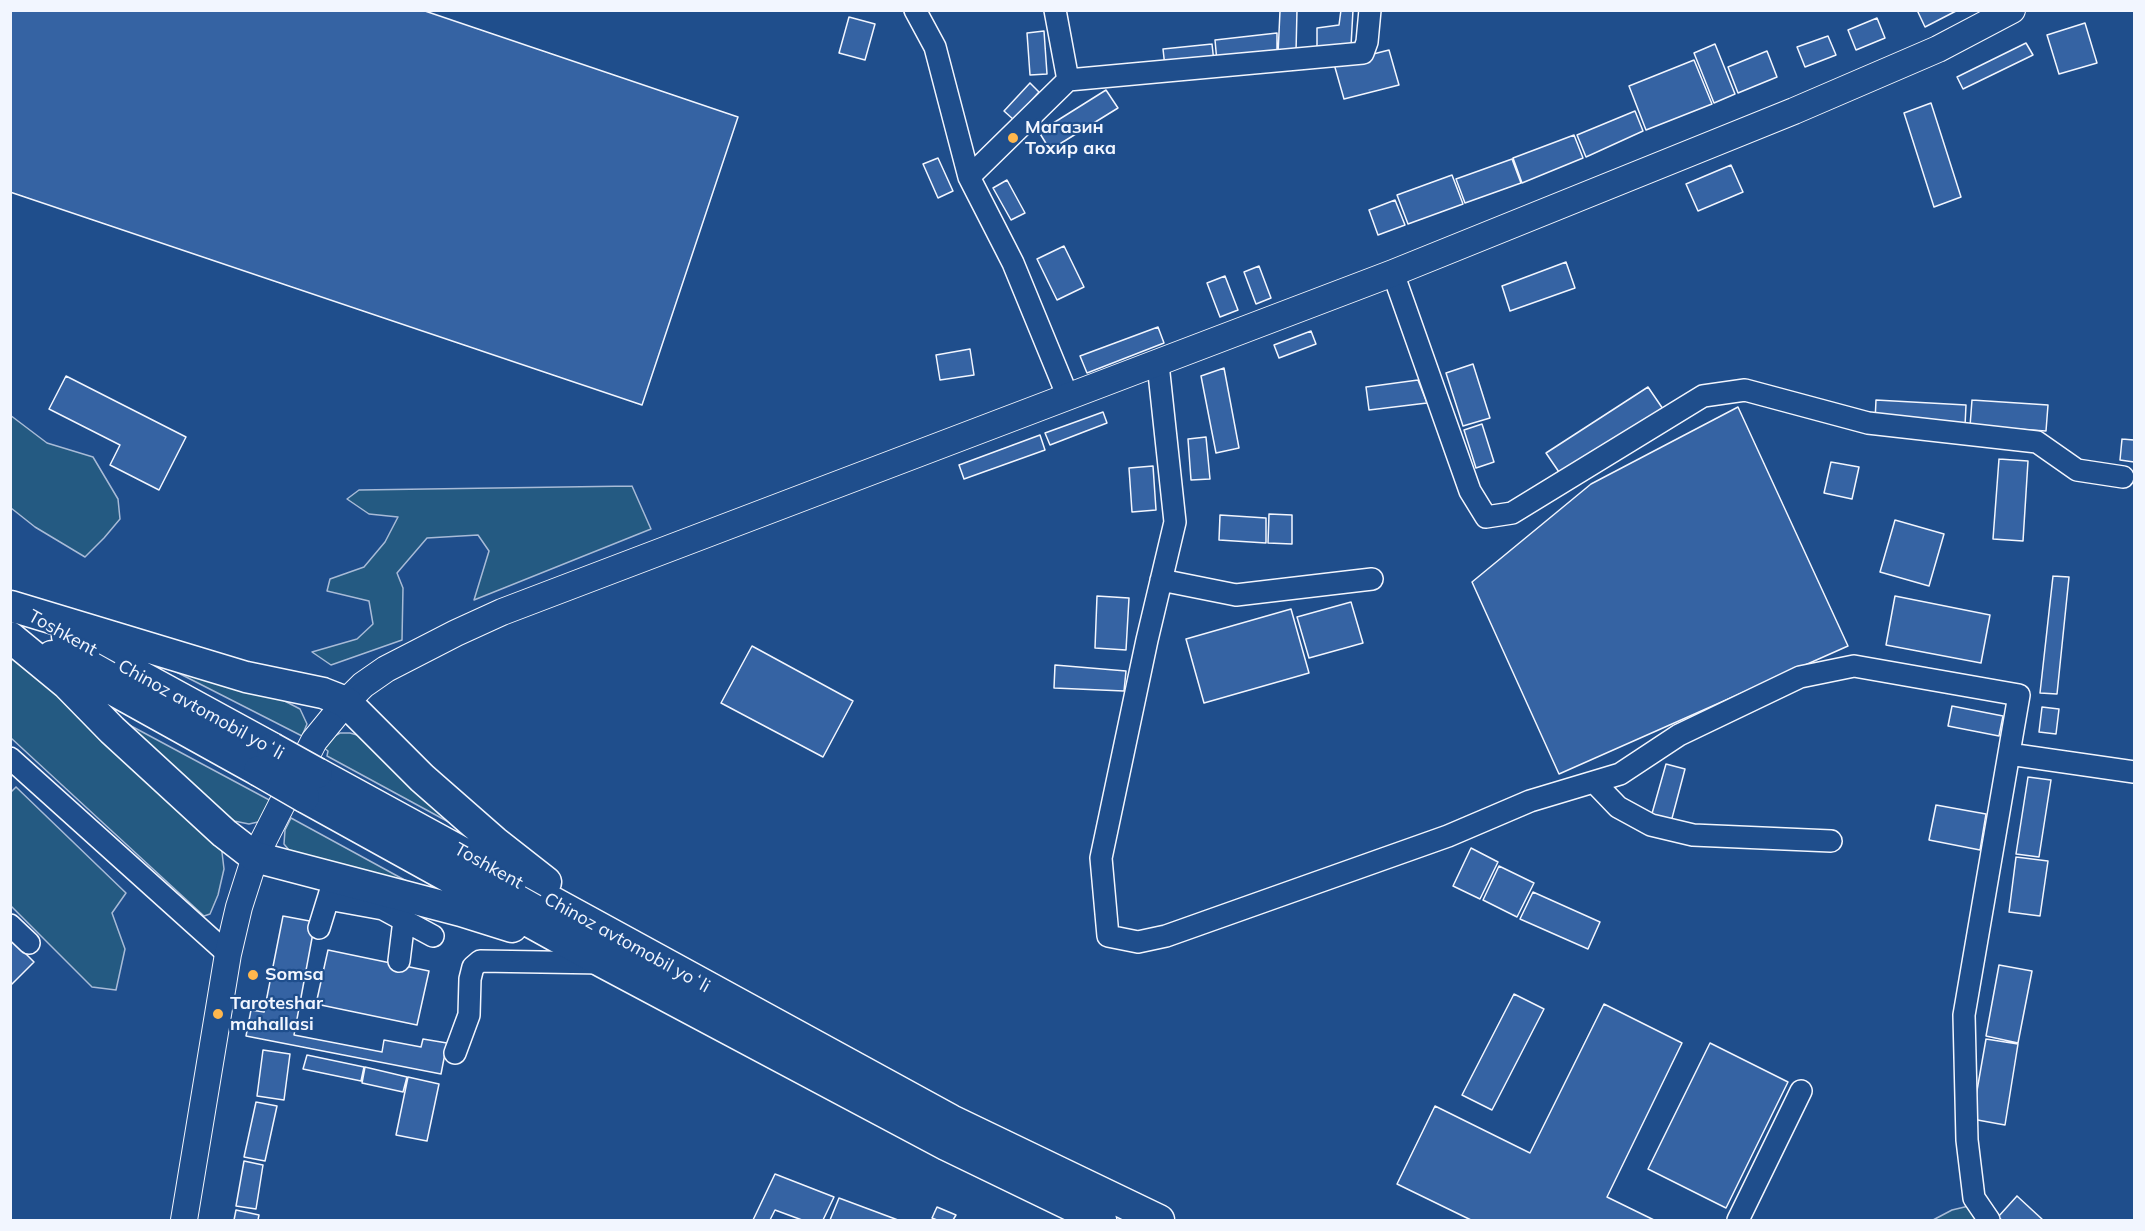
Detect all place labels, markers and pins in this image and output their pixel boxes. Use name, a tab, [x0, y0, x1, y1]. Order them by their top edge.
place label: Магазин Тохир ака	[1025, 117, 1116, 160]
marker: Магазин Тохир ака	[1006, 131, 1020, 145]
place label: Somsa	[265, 964, 324, 986]
marker: Somsa	[246, 968, 260, 982]
place label: Taroteshar mahallasi	[230, 993, 323, 1036]
marker: Taroteshar mahallasi	[211, 1007, 225, 1021]

